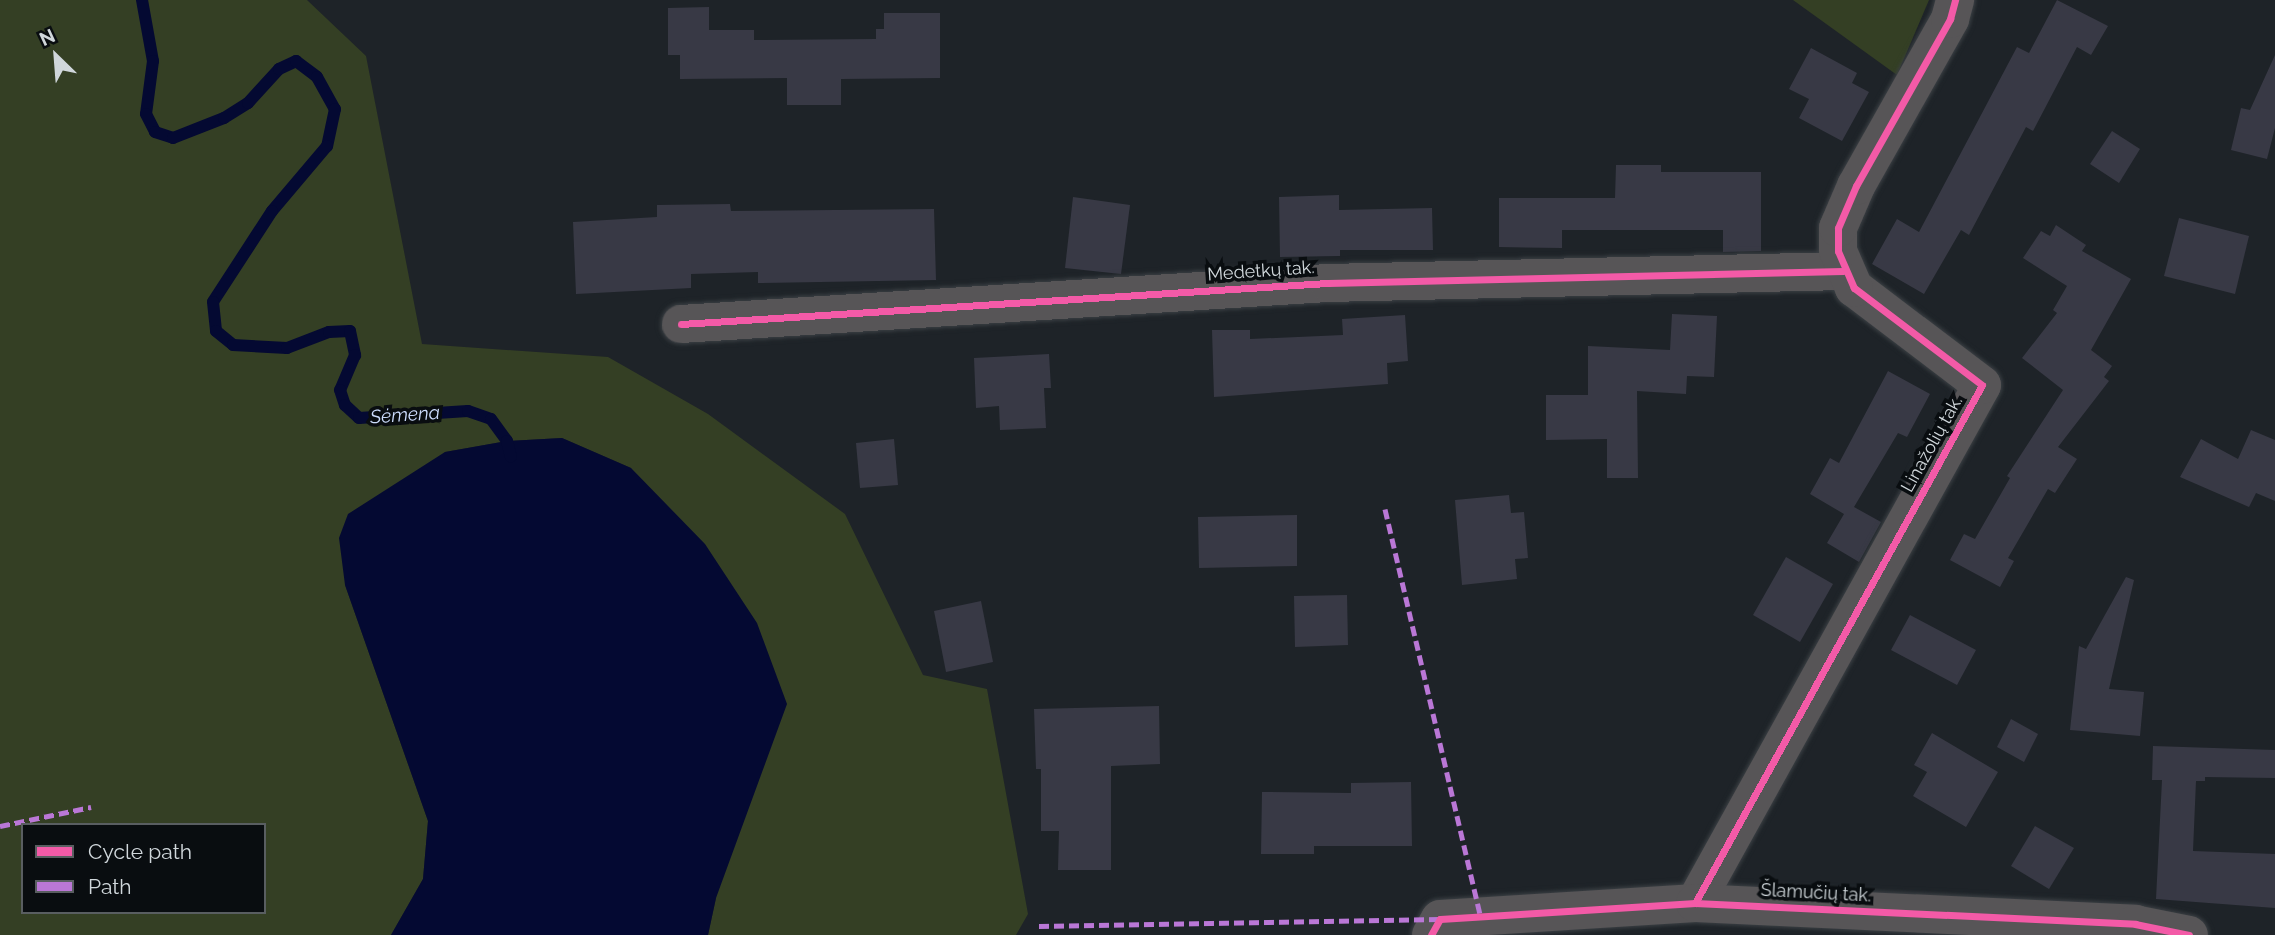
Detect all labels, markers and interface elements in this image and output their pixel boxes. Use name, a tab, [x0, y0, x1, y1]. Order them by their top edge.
north arrow	[21, 21, 91, 91]
text: N	[36, 24, 58, 50]
street label: Medetkų tak.	[1207, 256, 1315, 286]
street label: Linažolių tak.	[1897, 392, 1967, 496]
water label: Sėmena	[369, 401, 441, 429]
legend	[21, 823, 266, 914]
text: Cycle path	[88, 839, 192, 864]
text: Path	[88, 874, 132, 899]
street label: Šlamučių tak.	[1760, 879, 1872, 907]

